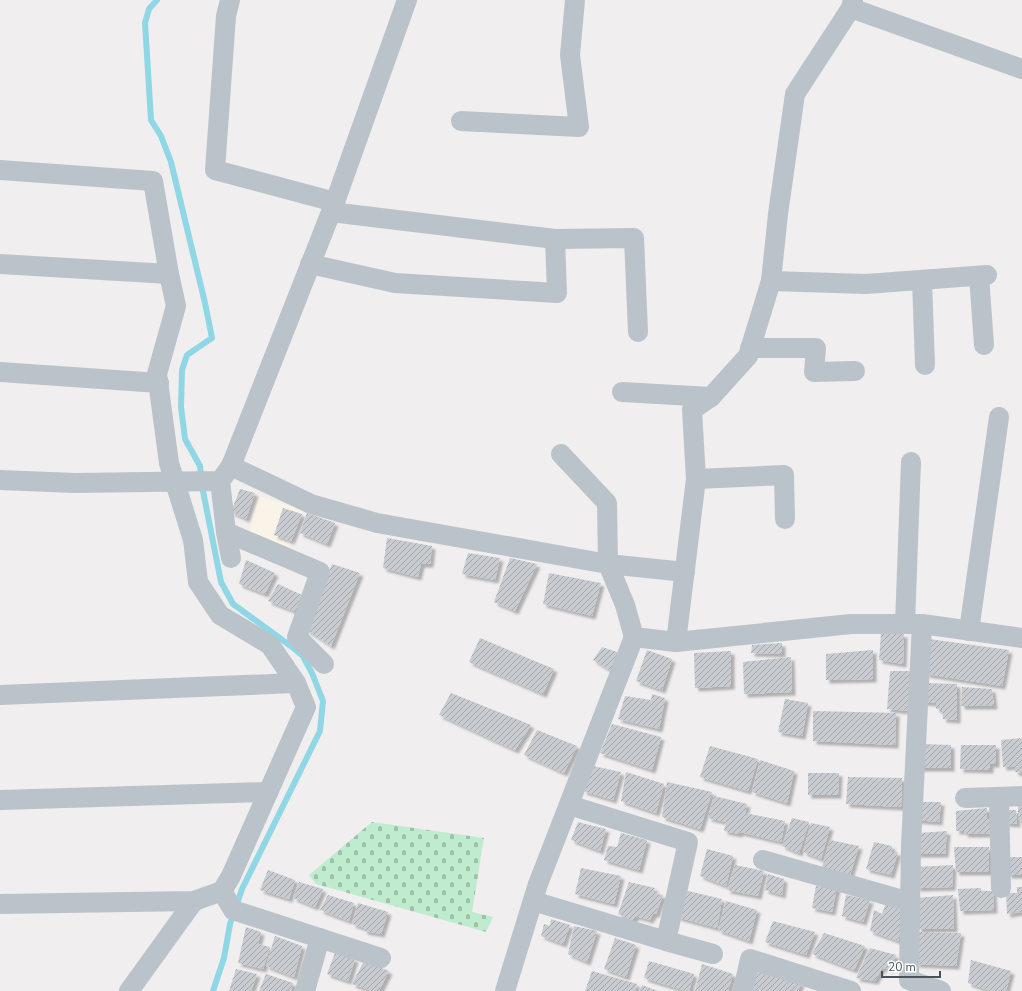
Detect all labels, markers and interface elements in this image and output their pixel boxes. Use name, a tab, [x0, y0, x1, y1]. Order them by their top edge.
scale bar	[882, 953, 940, 979]
text: 20 m	[888, 959, 916, 975]

